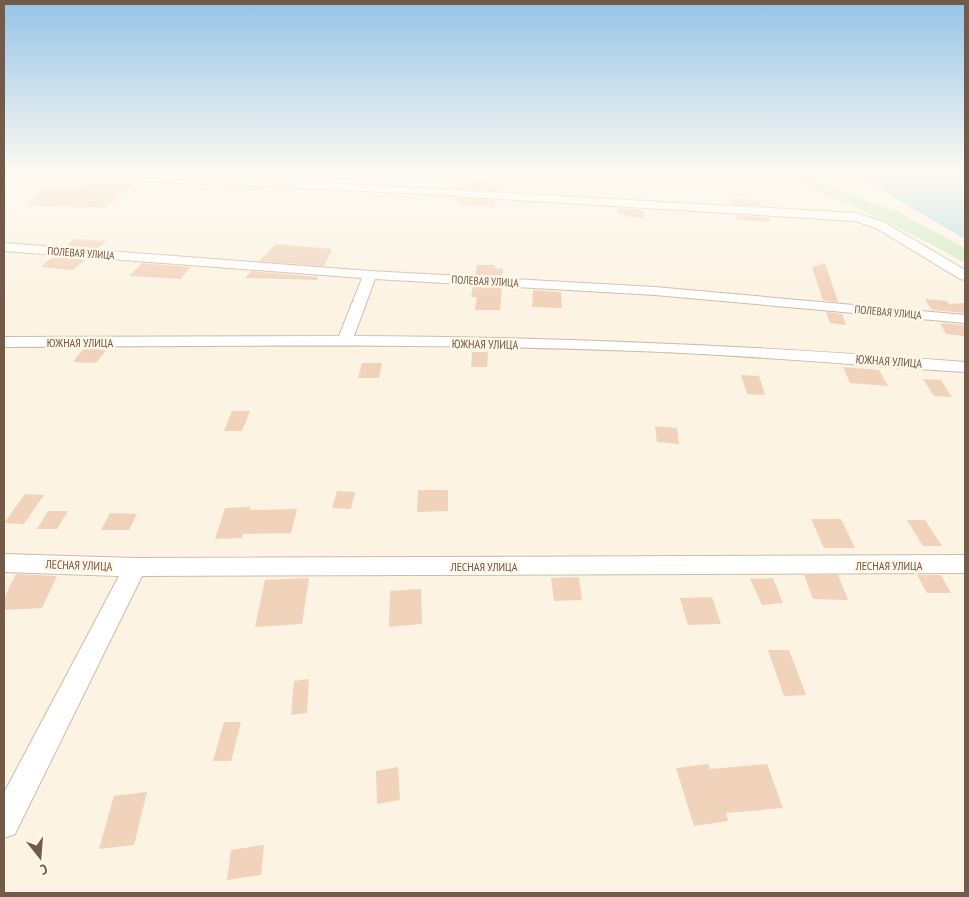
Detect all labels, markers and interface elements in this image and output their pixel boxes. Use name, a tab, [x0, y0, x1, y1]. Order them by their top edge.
street label: ПОЛЕВАЯ УЛИЦА	[47, 244, 116, 262]
street label: ПОЛЕВАЯ УЛИЦА	[451, 272, 520, 290]
street label: ПОЛЕВАЯ УЛИЦА	[854, 302, 923, 322]
street label: ЮЖНАЯ УЛИЦА	[47, 335, 113, 350]
street label: ЮЖНАЯ УЛИЦА	[452, 336, 519, 352]
street label: ЮЖНАЯ УЛИЦА	[855, 351, 923, 371]
street label: ЛЕСНАЯ УЛИЦА	[44, 556, 113, 574]
street label: ЛЕСНАЯ УЛИЦА	[855, 558, 923, 573]
street label: ЛЕСНАЯ УЛИЦА	[450, 559, 518, 574]
north arrow	[15, 832, 65, 882]
text: С	[38, 860, 49, 879]

